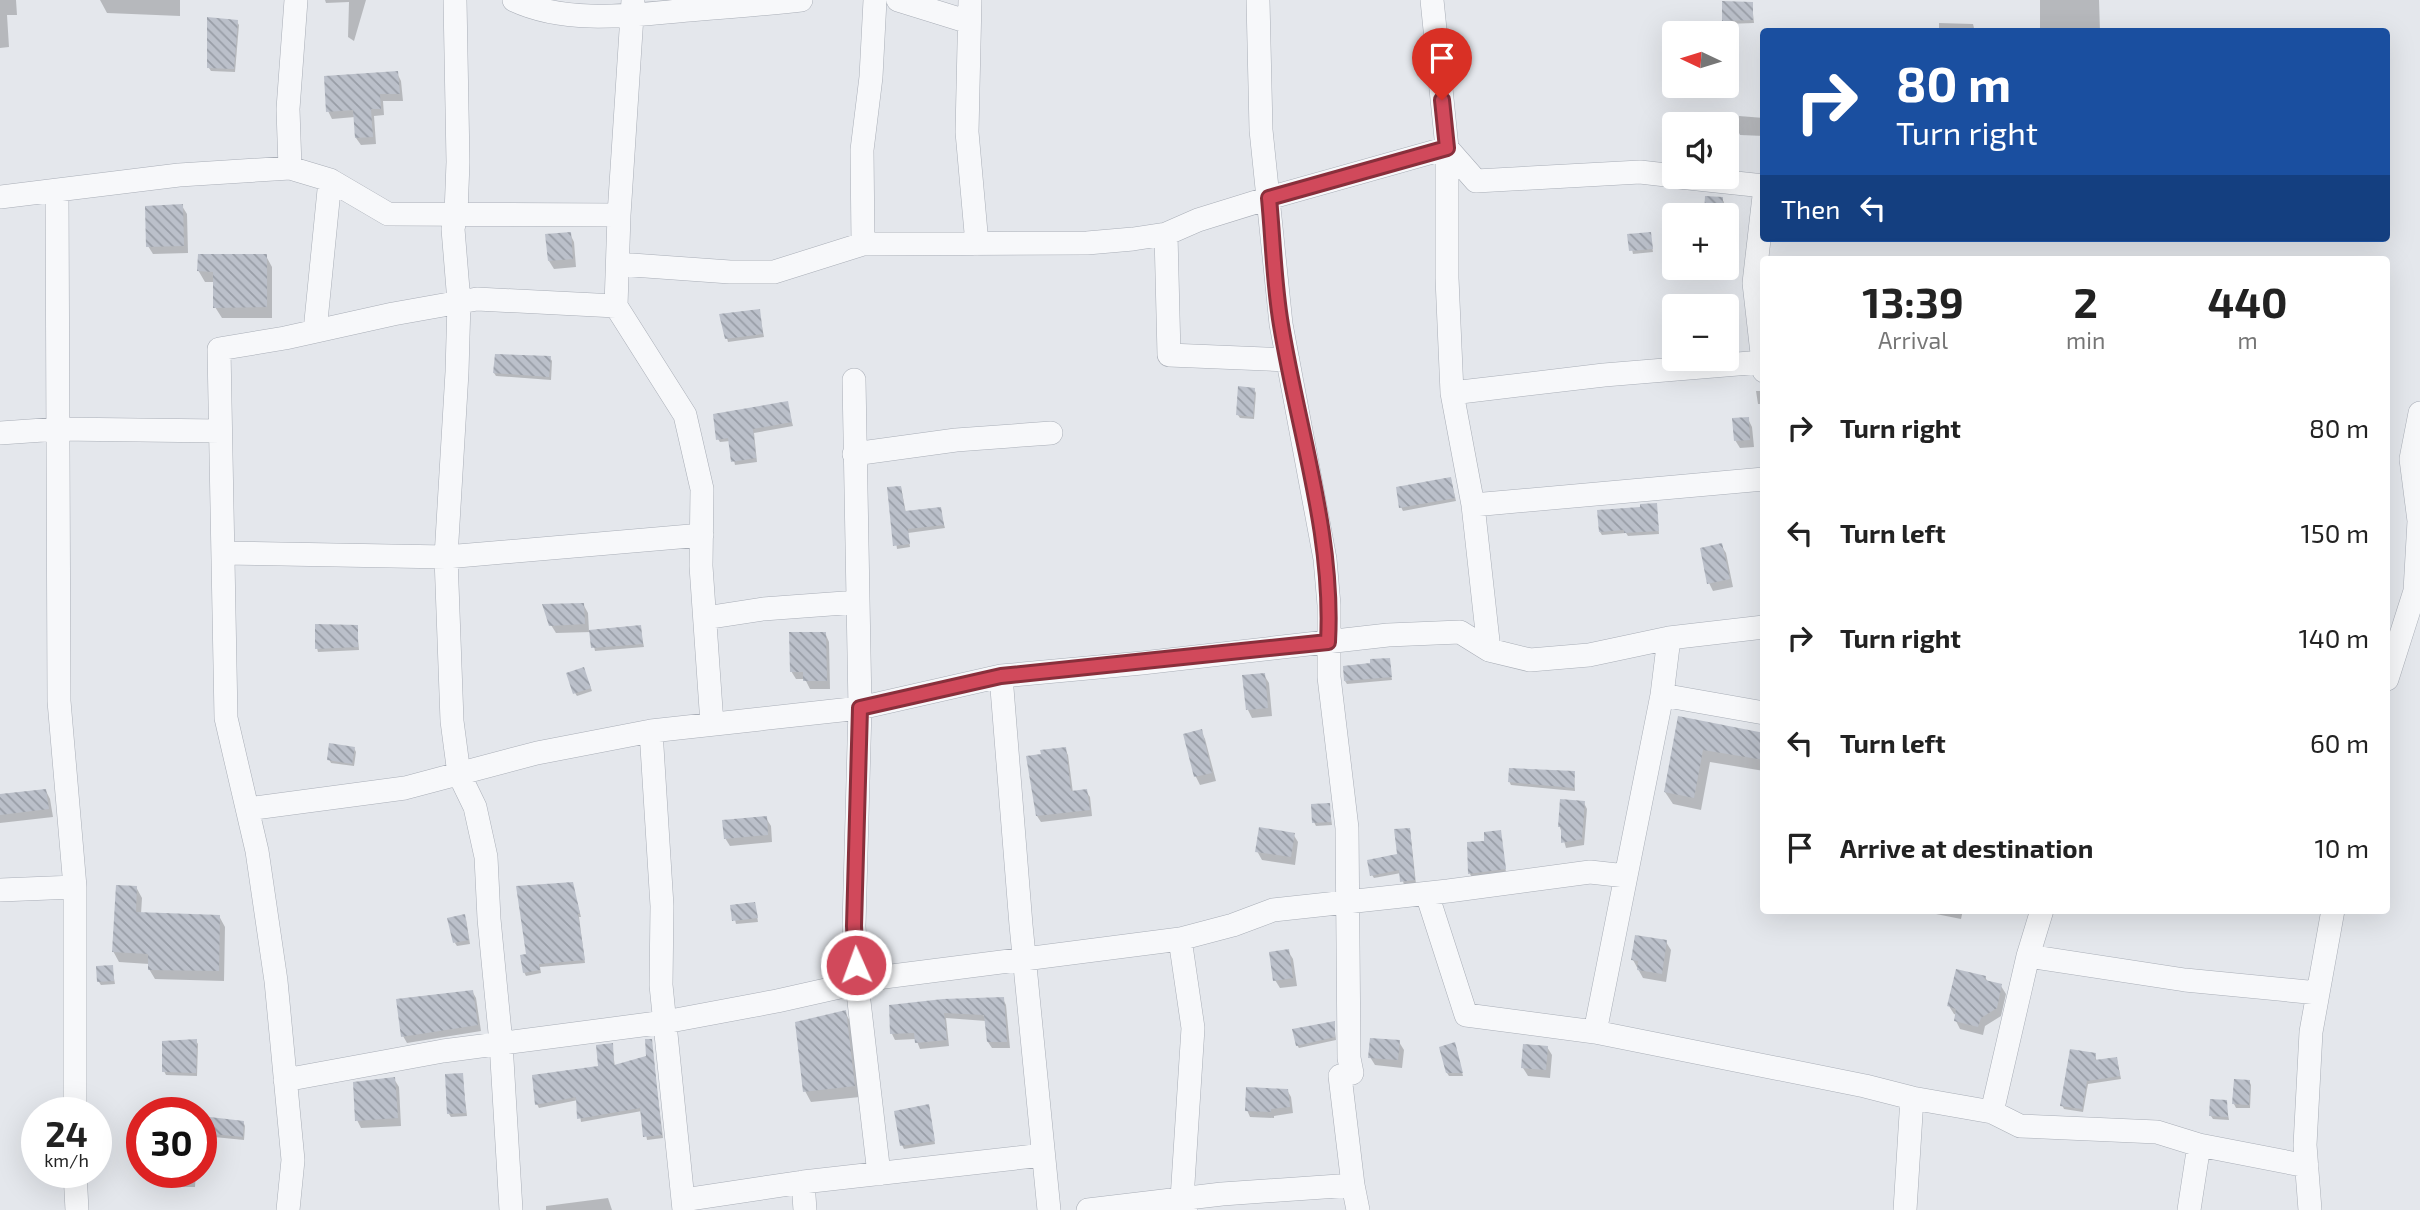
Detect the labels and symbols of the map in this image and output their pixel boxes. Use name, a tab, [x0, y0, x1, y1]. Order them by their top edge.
north arrow	[1662, 21, 1740, 98]
pin	[1412, 28, 1472, 100]
position arrow	[819, 928, 893, 1002]
speed limit sign: 30	[126, 1097, 217, 1188]

